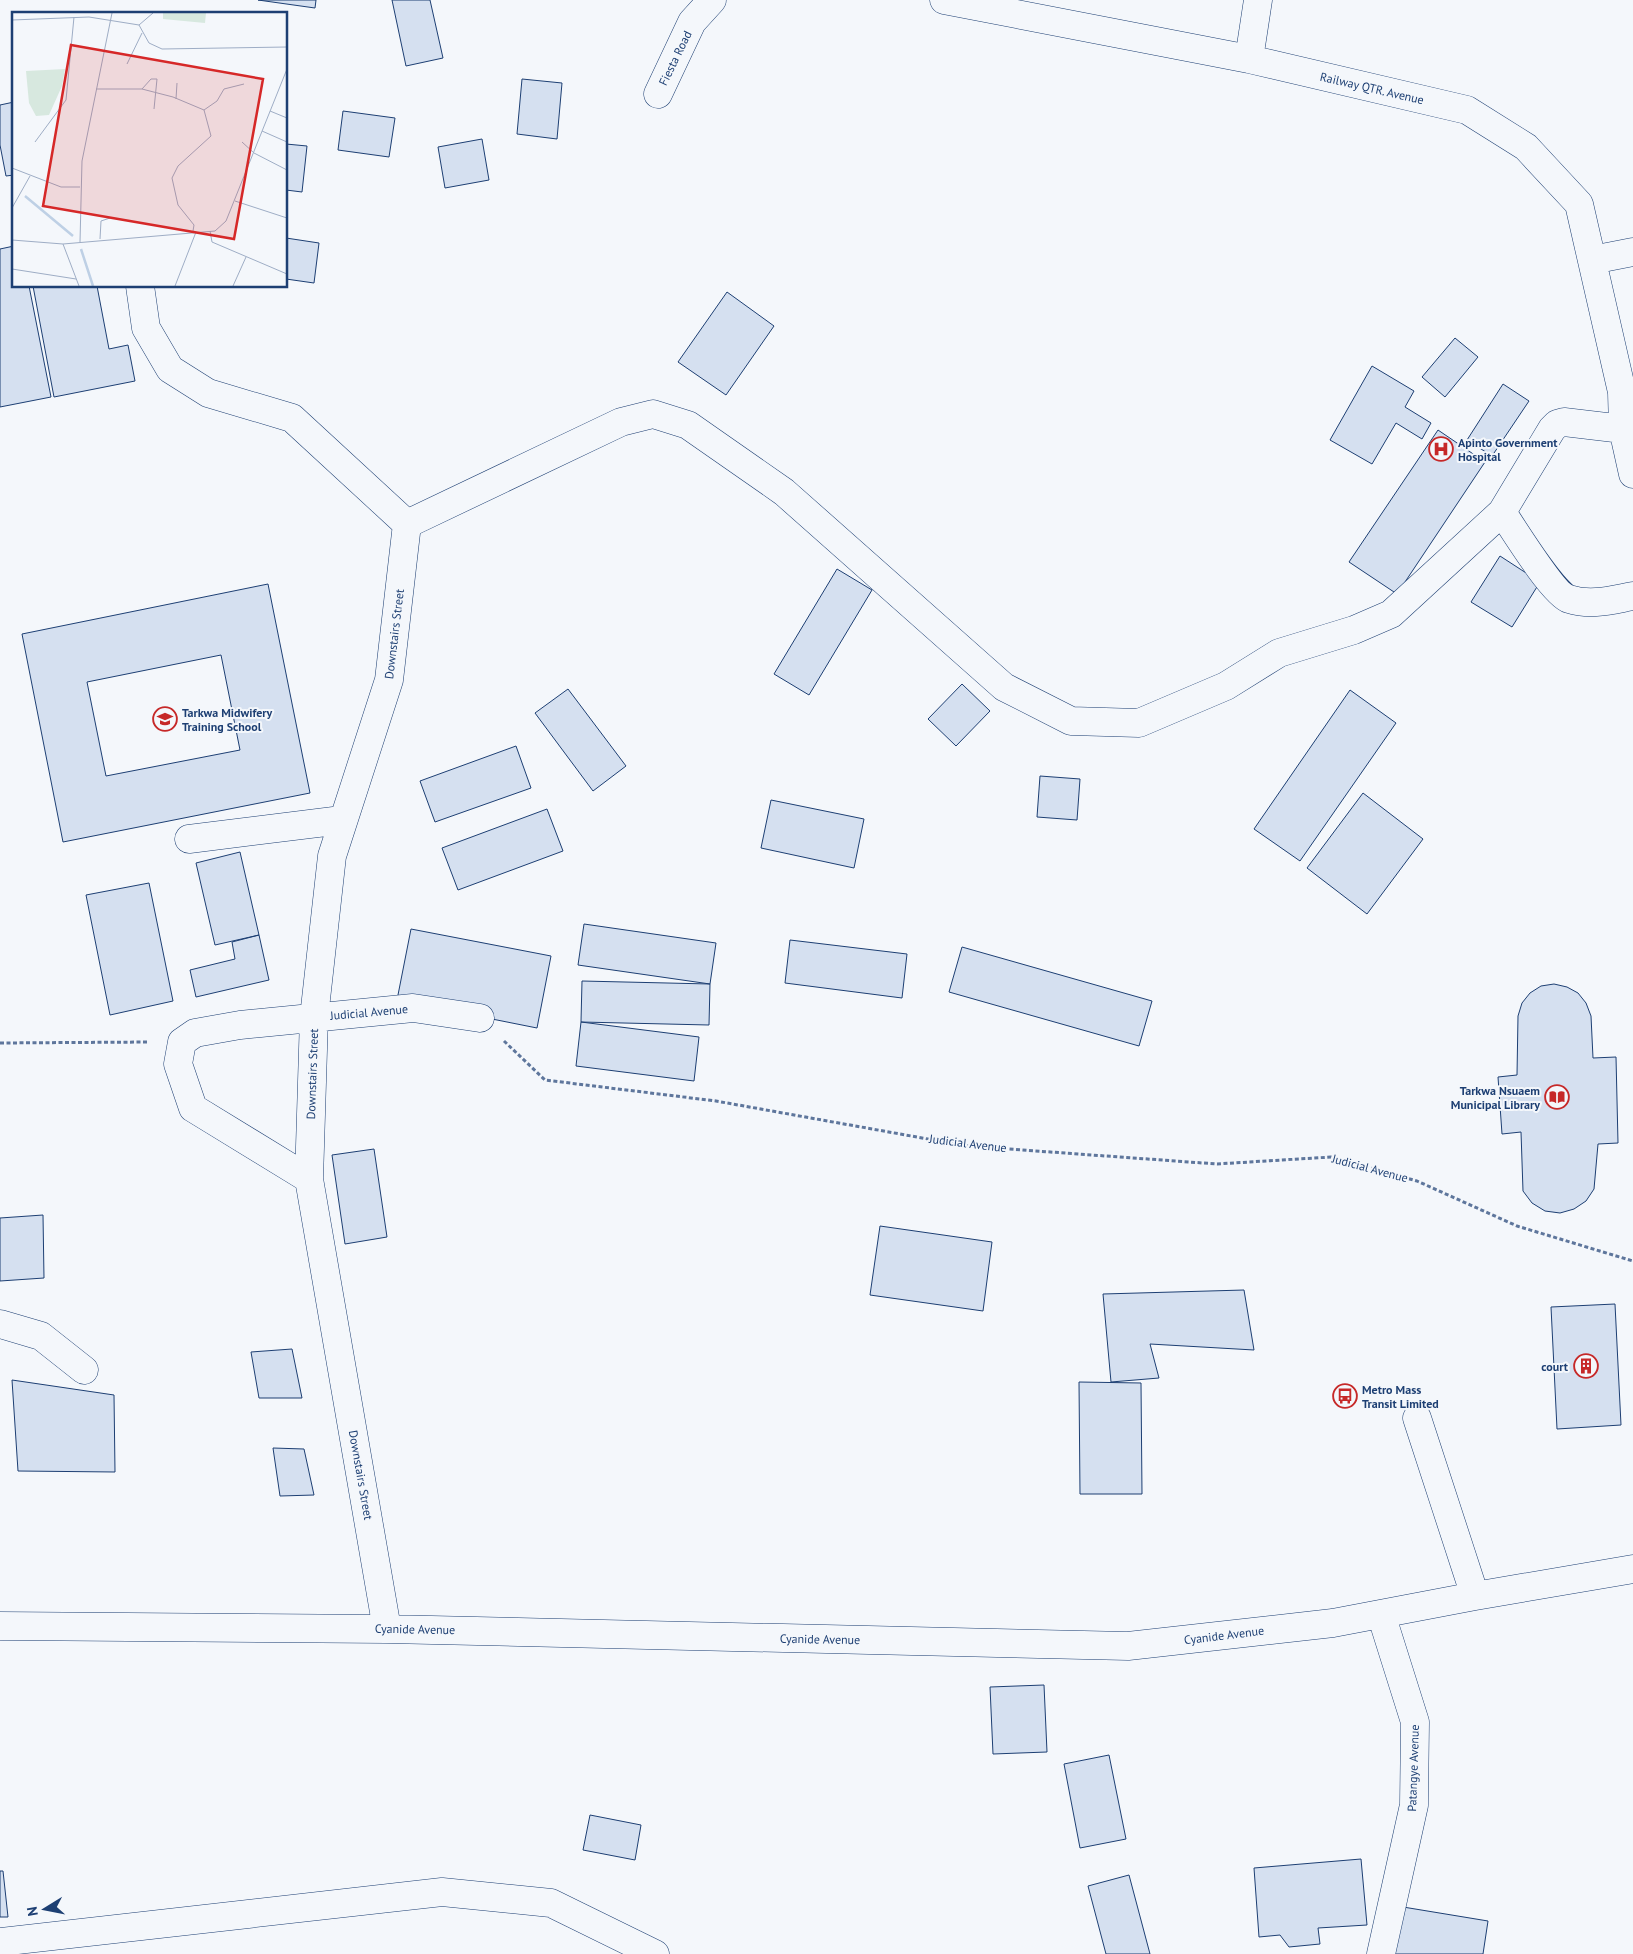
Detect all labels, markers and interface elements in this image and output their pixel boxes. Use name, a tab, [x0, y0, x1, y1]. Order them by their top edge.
inset map	[12, 12, 288, 288]
street label: Fiesta Road	[655, 28, 695, 88]
street label: Railway QTR. Avenue	[1319, 69, 1425, 107]
place label: Apinto Government Hospital	[1458, 435, 1558, 464]
hospital icon: Apinto Government Hospital	[1428, 436, 1454, 462]
street label: Downstairs Street	[381, 588, 407, 680]
place label: Tarkwa Midwifery Training School	[182, 705, 273, 734]
school or university icon: Tarkwa Midwifery Training School	[152, 706, 178, 732]
street label: Judicial Avenue	[328, 1001, 409, 1023]
street label: Downstairs Street	[303, 1028, 321, 1120]
place label: Tarkwa Nsuaem Municipal Library	[1451, 1083, 1540, 1112]
library icon: Tarkwa Nsuaem Municipal Library	[1544, 1084, 1570, 1110]
street label: Judicial Avenue	[927, 1131, 1008, 1155]
street label: Judicial Avenue	[1329, 1150, 1410, 1185]
building icon: court	[1573, 1353, 1599, 1379]
place label: court	[1541, 1359, 1569, 1374]
place label: Metro Mass Transit Limited	[1362, 1382, 1439, 1411]
bus stop icon: Metro Mass Transit Limited	[1332, 1383, 1358, 1409]
street label: Downstairs Street	[346, 1429, 376, 1521]
street label: Cyanide Avenue	[375, 1621, 455, 1637]
street label: Cyanide Avenue	[1183, 1623, 1265, 1647]
street label: Cyanide Avenue	[780, 1631, 860, 1647]
street label: Patangye Avenue	[1404, 1724, 1422, 1812]
north arrow	[20, 1884, 70, 1934]
text: N	[23, 1905, 42, 1917]

